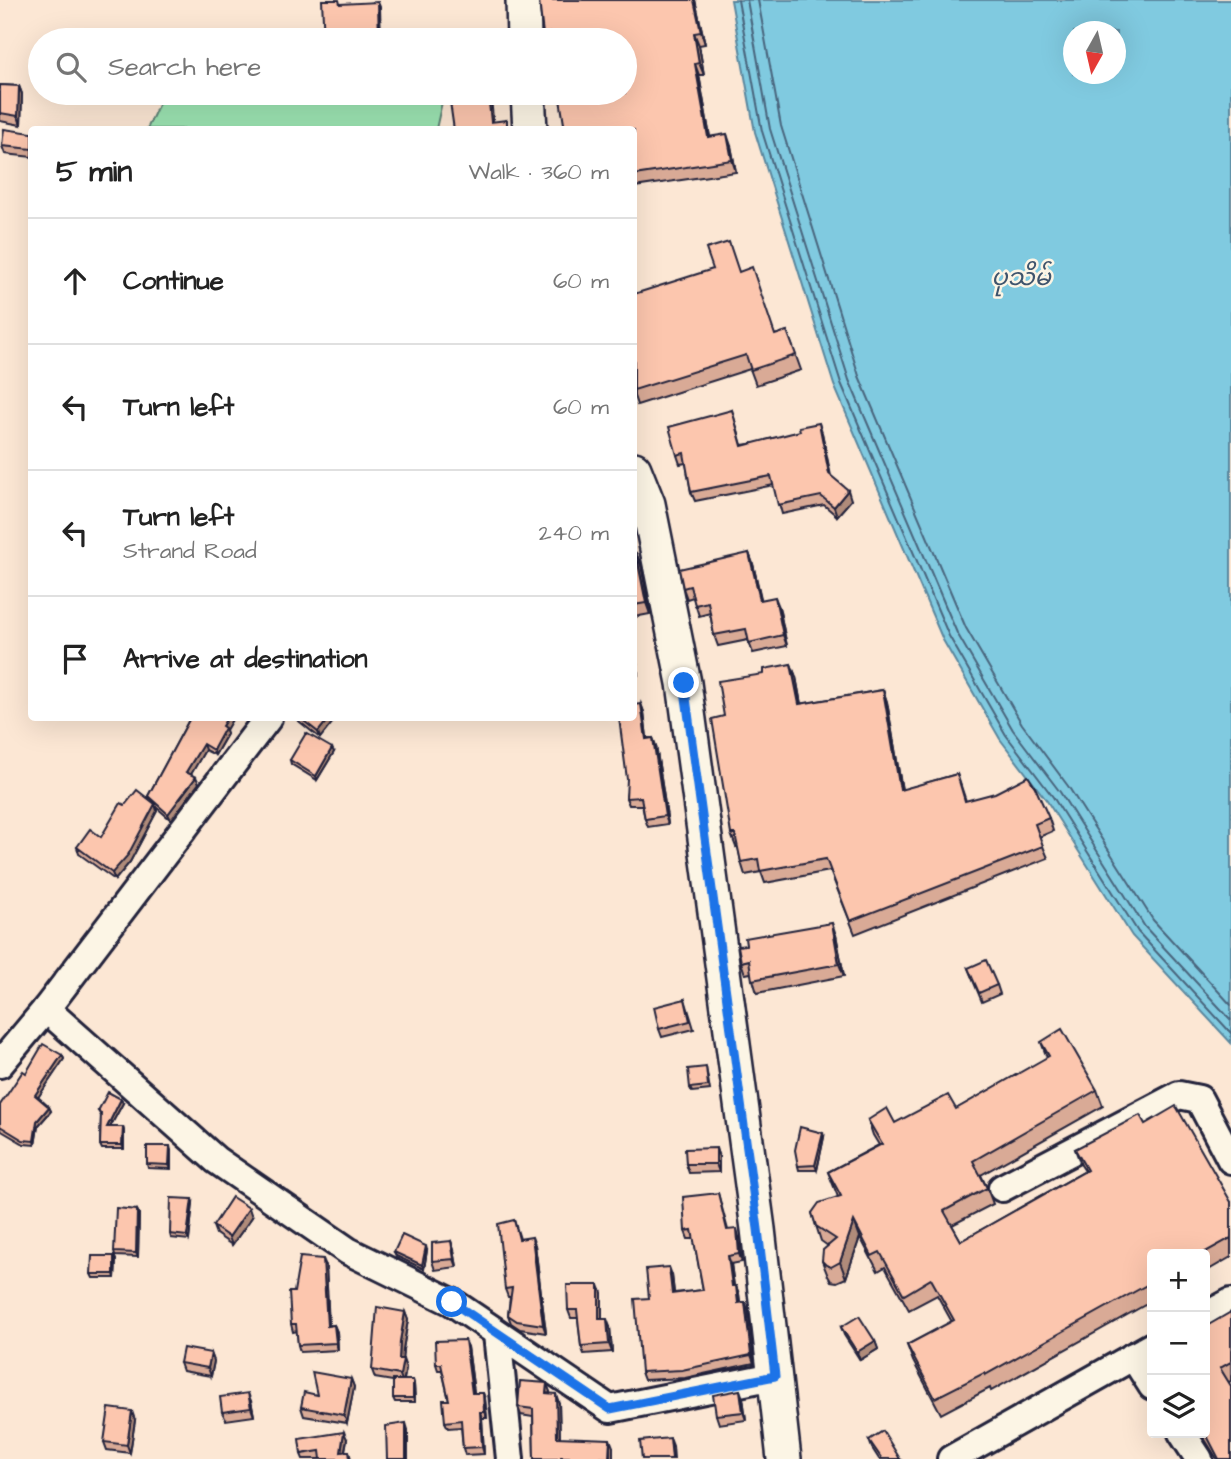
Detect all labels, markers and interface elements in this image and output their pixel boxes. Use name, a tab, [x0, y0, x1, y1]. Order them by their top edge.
north arrow	[1063, 21, 1126, 84]
search box	[28, 28, 637, 105]
icon: search	[52, 48, 90, 86]
text: Search here	[108, 49, 261, 85]
text: 5 min	[56, 151, 132, 193]
text: Walk · 360 m	[469, 156, 609, 188]
water label: ပုသိမ်	[991, 260, 1052, 297]
icon: ahead	[56, 262, 94, 300]
text: Continue	[123, 263, 224, 299]
text: 60 m	[553, 265, 609, 297]
icon: left	[56, 388, 94, 426]
text: Turn left	[123, 389, 234, 425]
text: 60 m	[553, 391, 609, 423]
text: Turn left	[123, 499, 234, 535]
icon: left	[56, 514, 94, 552]
text: 240 m	[539, 517, 609, 549]
text: Strand Road	[123, 535, 257, 567]
icon: arrive	[56, 640, 94, 678]
text: Arrive at destination	[123, 641, 368, 677]
route end	[668, 667, 699, 698]
map controls	[1147, 1249, 1210, 1438]
button: +	[1147, 1249, 1210, 1312]
route start	[436, 1286, 467, 1317]
button: −	[1147, 1312, 1210, 1375]
button: layers	[1147, 1375, 1210, 1438]

